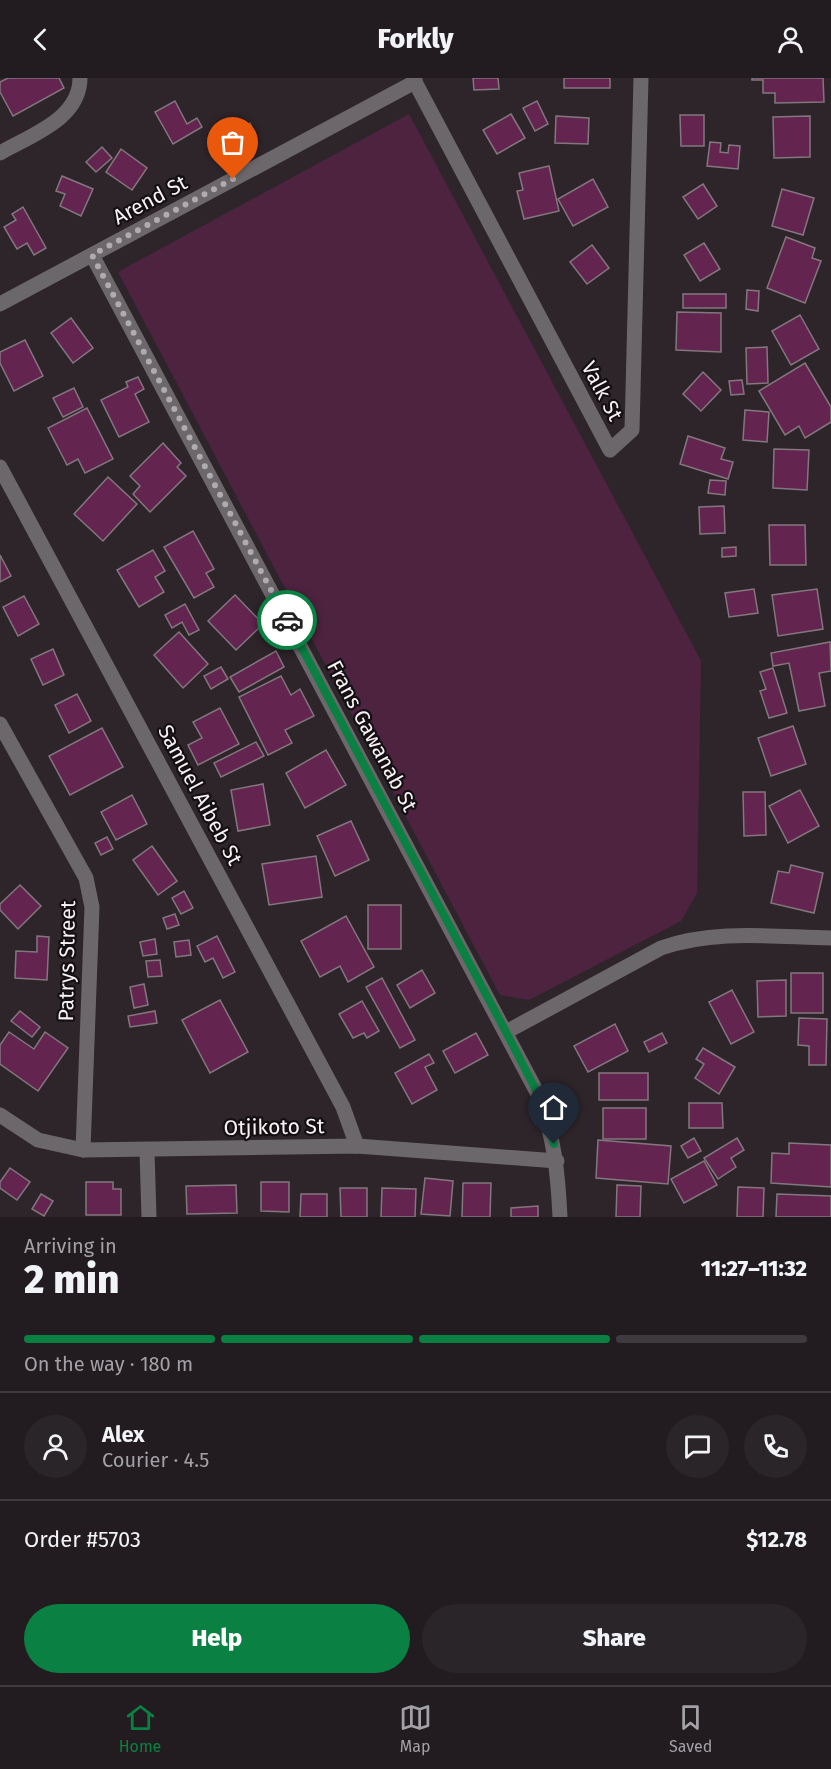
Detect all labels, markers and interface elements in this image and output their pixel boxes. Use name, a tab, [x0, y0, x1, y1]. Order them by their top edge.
icon: back	[24, 23, 57, 56]
text: Forkly	[377, 23, 454, 55]
icon: person	[774, 23, 807, 56]
pin	[207, 117, 258, 179]
icon: bag	[216, 126, 249, 159]
street label: Arend St	[108, 169, 192, 230]
street label: Valk St	[576, 357, 629, 426]
courier	[257, 590, 317, 650]
icon: car	[271, 604, 304, 637]
street label: Frans Gawanab St	[321, 656, 423, 816]
street label: Samuel Aibeb St	[152, 720, 248, 870]
street label: Patrys Street	[53, 900, 81, 1022]
pin	[528, 1082, 579, 1144]
icon: home	[537, 1091, 570, 1124]
street label: Otjikoto St	[223, 1113, 325, 1141]
text: Arriving in	[24, 1234, 117, 1258]
text: 11:27–11:32	[701, 1255, 807, 1282]
text: 2 min	[24, 1257, 120, 1303]
text: On the way · 180 m	[24, 1352, 193, 1376]
button: person	[24, 1415, 87, 1478]
button: chat	[666, 1415, 729, 1478]
button: phone	[744, 1415, 807, 1478]
text: Alex	[102, 1421, 145, 1448]
text: Courier · 4.5	[102, 1448, 209, 1472]
text: Order #5703	[24, 1526, 141, 1553]
text: $12.78	[746, 1526, 807, 1553]
button: Help	[24, 1604, 410, 1673]
button: Share	[422, 1604, 807, 1673]
tab: Home	[119, 1701, 161, 1756]
tab: Map	[399, 1701, 432, 1756]
tab: Saved	[669, 1701, 712, 1756]

